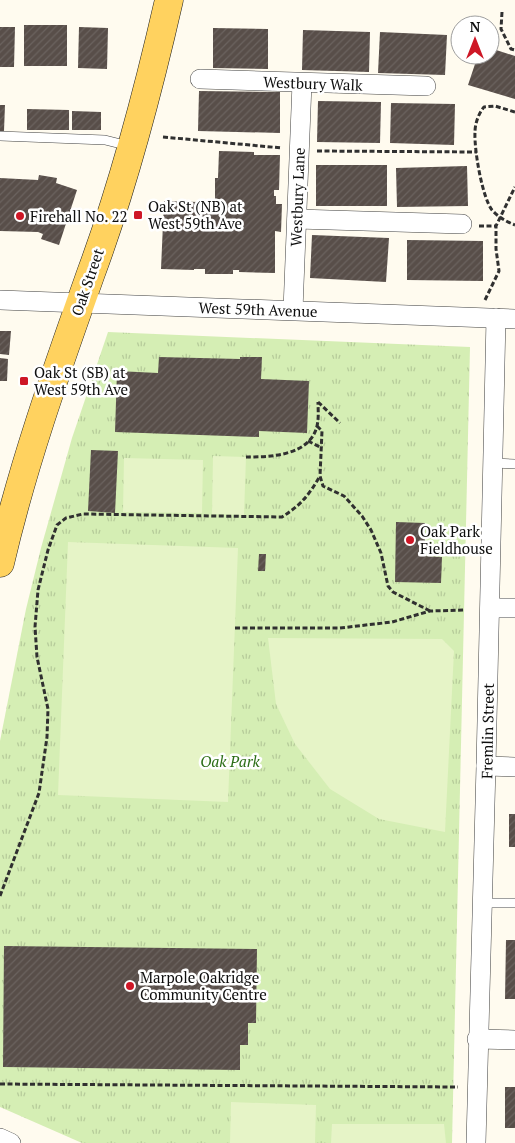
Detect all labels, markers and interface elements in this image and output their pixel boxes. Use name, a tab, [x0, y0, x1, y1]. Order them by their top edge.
north arrow	[450, 15, 500, 65]
text: N	[470, 17, 481, 36]
street label: Westbury Walk	[263, 71, 363, 95]
street label: Westbury Lane	[285, 147, 309, 247]
place label: Oak St (NB) at West 59th Ave	[148, 196, 243, 233]
place label: Firehall No. 22	[30, 206, 128, 226]
marker: Oak St (NB) at West 59th Ave	[132, 209, 144, 221]
marker: Firehall No. 22	[14, 210, 26, 222]
street label: Oak Street	[66, 245, 108, 318]
street label: West 59th Avenue	[198, 297, 318, 321]
place label: Oak St (SB) at West 59th Ave	[34, 362, 128, 399]
marker: Oak St (SB) at West 59th Ave	[18, 375, 30, 387]
place label: Oak Park Fieldhouse	[420, 521, 493, 558]
marker: Oak Park Fieldhouse	[404, 534, 416, 546]
street label: Fremlin Street	[476, 682, 498, 779]
park label: Oak Park	[200, 751, 261, 771]
place label: Marpole Oakridge Community Centre	[140, 967, 267, 1004]
marker: Marpole Oakridge Community Centre	[124, 980, 136, 992]

